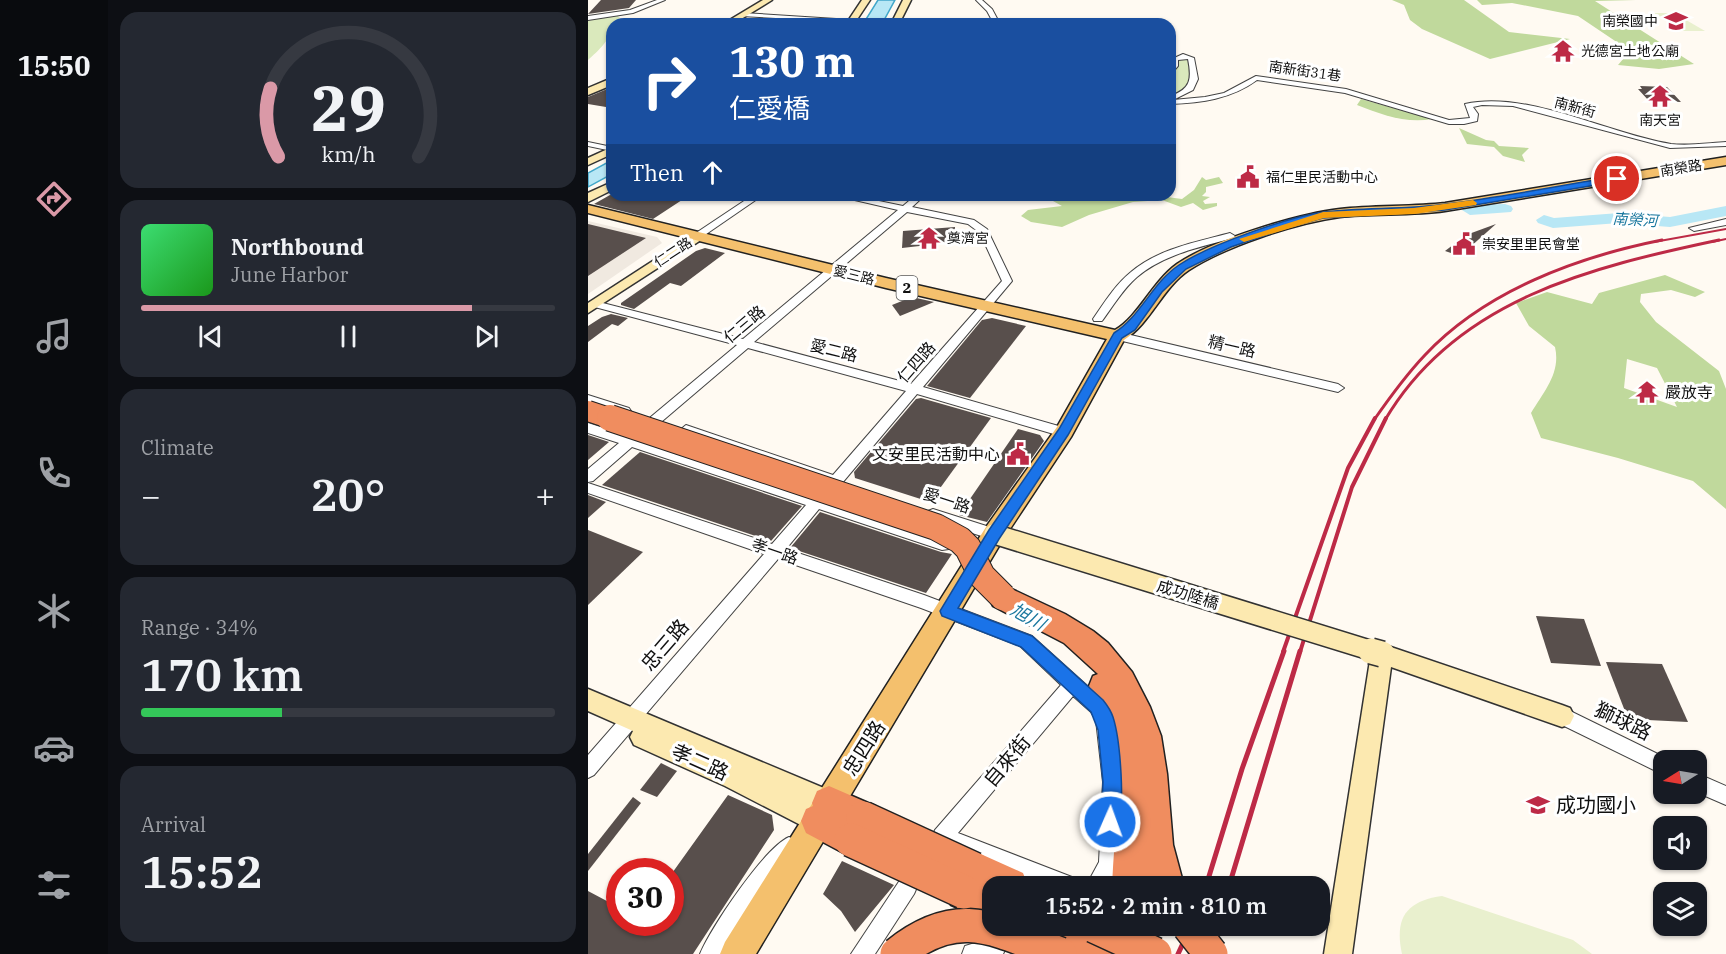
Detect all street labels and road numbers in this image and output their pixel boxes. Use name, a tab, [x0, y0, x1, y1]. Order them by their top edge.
street label: 南新街31巷	[1268, 57, 1342, 85]
street label: 南新街	[1552, 93, 1598, 121]
street label: 南榮路	[1659, 156, 1703, 180]
street label: 仁二路	[650, 233, 696, 271]
street label: 愛三路	[831, 261, 877, 289]
road number: 2	[896, 276, 918, 300]
street label: 仁三路	[719, 301, 769, 347]
street label: 精一路	[1206, 331, 1258, 361]
street label: 愛二路	[808, 334, 860, 366]
street label: 仁四路	[893, 337, 939, 387]
street label: 愛一路	[921, 483, 973, 517]
street label: 孝一路	[749, 534, 801, 568]
street label: 成功陸橋	[1154, 575, 1222, 613]
street label: 忠三路	[635, 613, 694, 676]
street label: 獅球路	[1590, 695, 1656, 746]
street label: 忠四路	[836, 715, 891, 780]
street label: 自來街	[977, 729, 1036, 792]
street label: 孝二路	[667, 737, 733, 786]

